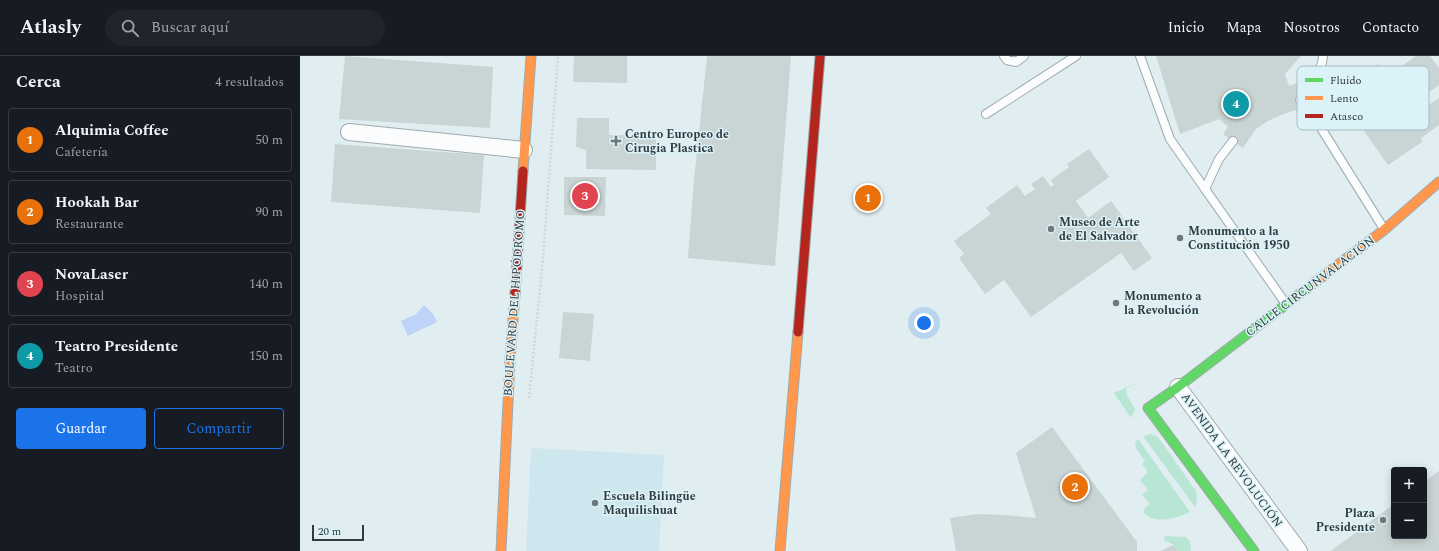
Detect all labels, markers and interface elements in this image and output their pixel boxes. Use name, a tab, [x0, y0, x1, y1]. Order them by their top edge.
search box	[105, 10, 385, 46]
text: Atlasly	[20, 13, 81, 42]
text: Buscar aquí	[151, 16, 229, 39]
icon: search	[119, 17, 141, 39]
text: Inicio	[1168, 17, 1204, 38]
text: Mapa	[1226, 17, 1261, 38]
text: Nosotros	[1283, 17, 1340, 38]
text: Contacto	[1362, 17, 1419, 38]
legend	[1297, 66, 1429, 130]
text: Cerca	[16, 69, 61, 95]
text: 4 resultados	[215, 72, 284, 92]
text: Fluido	[1330, 72, 1362, 89]
pin: 4	[1223, 89, 1249, 119]
text: Lento	[1330, 90, 1359, 107]
text: Atasco	[1330, 108, 1363, 125]
text: Alquimia Coffee	[55, 119, 169, 142]
place label: Centro Europeo de Cirugia Plastica	[625, 125, 729, 158]
text: 1	[26, 130, 34, 150]
text: 50 m	[256, 130, 283, 150]
marker: Centro Europeo de Cirugia Plastica	[610, 135, 622, 147]
text: Cafetería	[55, 142, 108, 162]
pin: 3	[572, 181, 598, 211]
pin: 1	[855, 183, 881, 213]
text: Hookah Bar	[55, 191, 139, 214]
text: 2	[26, 202, 34, 222]
text: 90 m	[256, 202, 283, 222]
street label: BOULEVARD DEL HIPÓDROMO	[499, 209, 530, 397]
place label: Museo de Arte de El Salvador	[1059, 213, 1140, 246]
text: Restaurante	[55, 214, 124, 234]
place label: Monumento a la Constitución 1950	[1188, 222, 1290, 255]
marker: Museo de Arte de El Salvador	[1046, 224, 1056, 234]
street label: CALLE CIRCUNVALACIÓN	[1242, 231, 1379, 341]
marker: Monumento a la Constitución 1950	[1175, 233, 1185, 243]
text: NovaLaser	[55, 263, 128, 286]
text: 3	[26, 274, 34, 294]
text: 140 m	[249, 274, 283, 294]
text: Hospital	[55, 286, 104, 306]
place label: Monumento a la Revolución	[1124, 287, 1202, 320]
marker: Monumento a la Revolución	[1111, 298, 1121, 308]
your location	[914, 313, 934, 333]
text: Teatro Presidente	[55, 335, 178, 358]
text: 4	[26, 346, 34, 366]
text: 150 m	[249, 346, 283, 366]
text: Teatro	[55, 358, 93, 378]
street label: AVENIDA LA REVOLUCIÓN	[1176, 389, 1287, 532]
button: Guardar	[16, 408, 146, 449]
button: Compartir	[154, 408, 284, 449]
map controls	[1391, 467, 1427, 539]
button: +	[1391, 467, 1427, 503]
pin: 2	[1062, 472, 1088, 502]
place label: Escuela Bilingüe Maquilishuat	[603, 487, 696, 520]
marker: Escuela Bilingüe Maquilishuat	[590, 498, 600, 508]
button: −	[1391, 503, 1427, 539]
place label: Plaza Presidente	[1316, 504, 1376, 537]
marker: Plaza Presidente	[1378, 515, 1388, 525]
scale bar	[312, 523, 364, 542]
text: 20 m	[318, 523, 341, 540]

